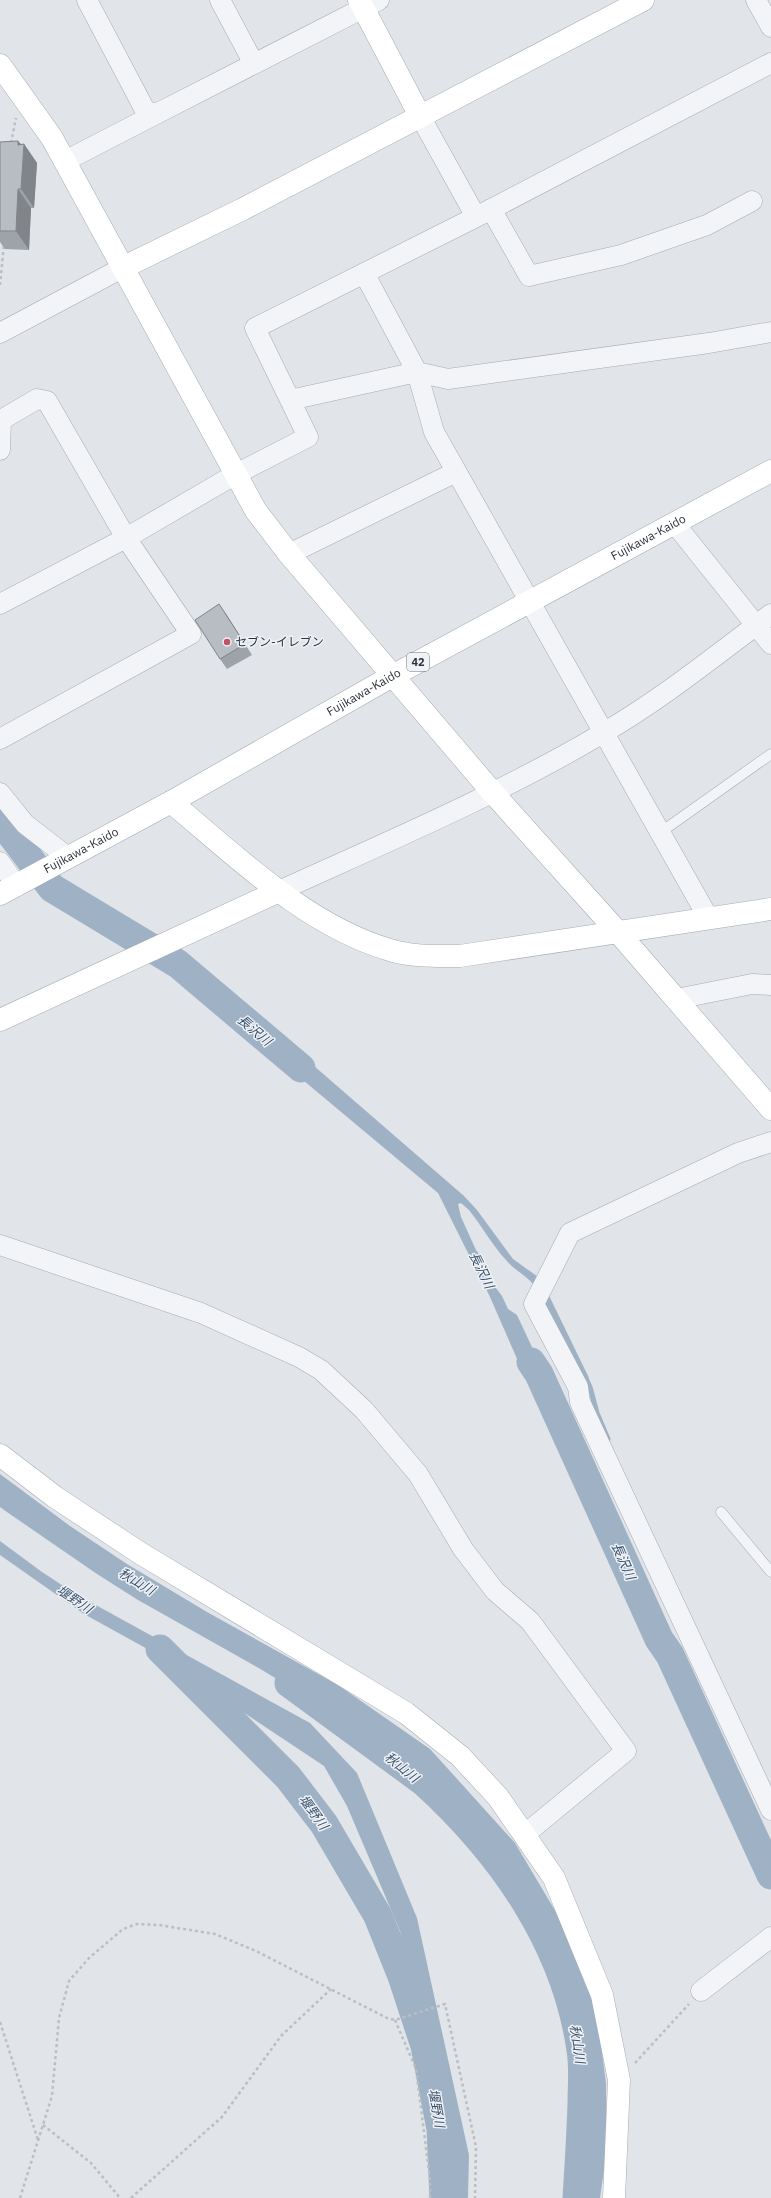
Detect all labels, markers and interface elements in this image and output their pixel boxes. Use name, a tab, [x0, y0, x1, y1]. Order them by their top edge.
street label: Fujikawa-Kaido	[608, 511, 688, 563]
place label: セブン-イレブン	[235, 634, 324, 649]
marker: セブン-イレブン	[222, 637, 232, 647]
road number: 42	[407, 653, 429, 671]
street label: Fujikawa-Kaido	[324, 665, 403, 719]
street label: Fujikawa-Kaido	[41, 824, 121, 876]
water label: 長沢川	[234, 1011, 277, 1051]
water label: 長沢川	[465, 1249, 499, 1293]
water label: 長沢川	[608, 1540, 640, 1584]
water label: 秋山川	[116, 1564, 160, 1600]
water label: 堰野川	[54, 1581, 97, 1618]
water label: 秋山川	[381, 1749, 424, 1788]
water label: 堰野川	[295, 1792, 333, 1835]
water label: 秋山川	[566, 2023, 589, 2067]
water label: 堰野川	[425, 2087, 449, 2131]

